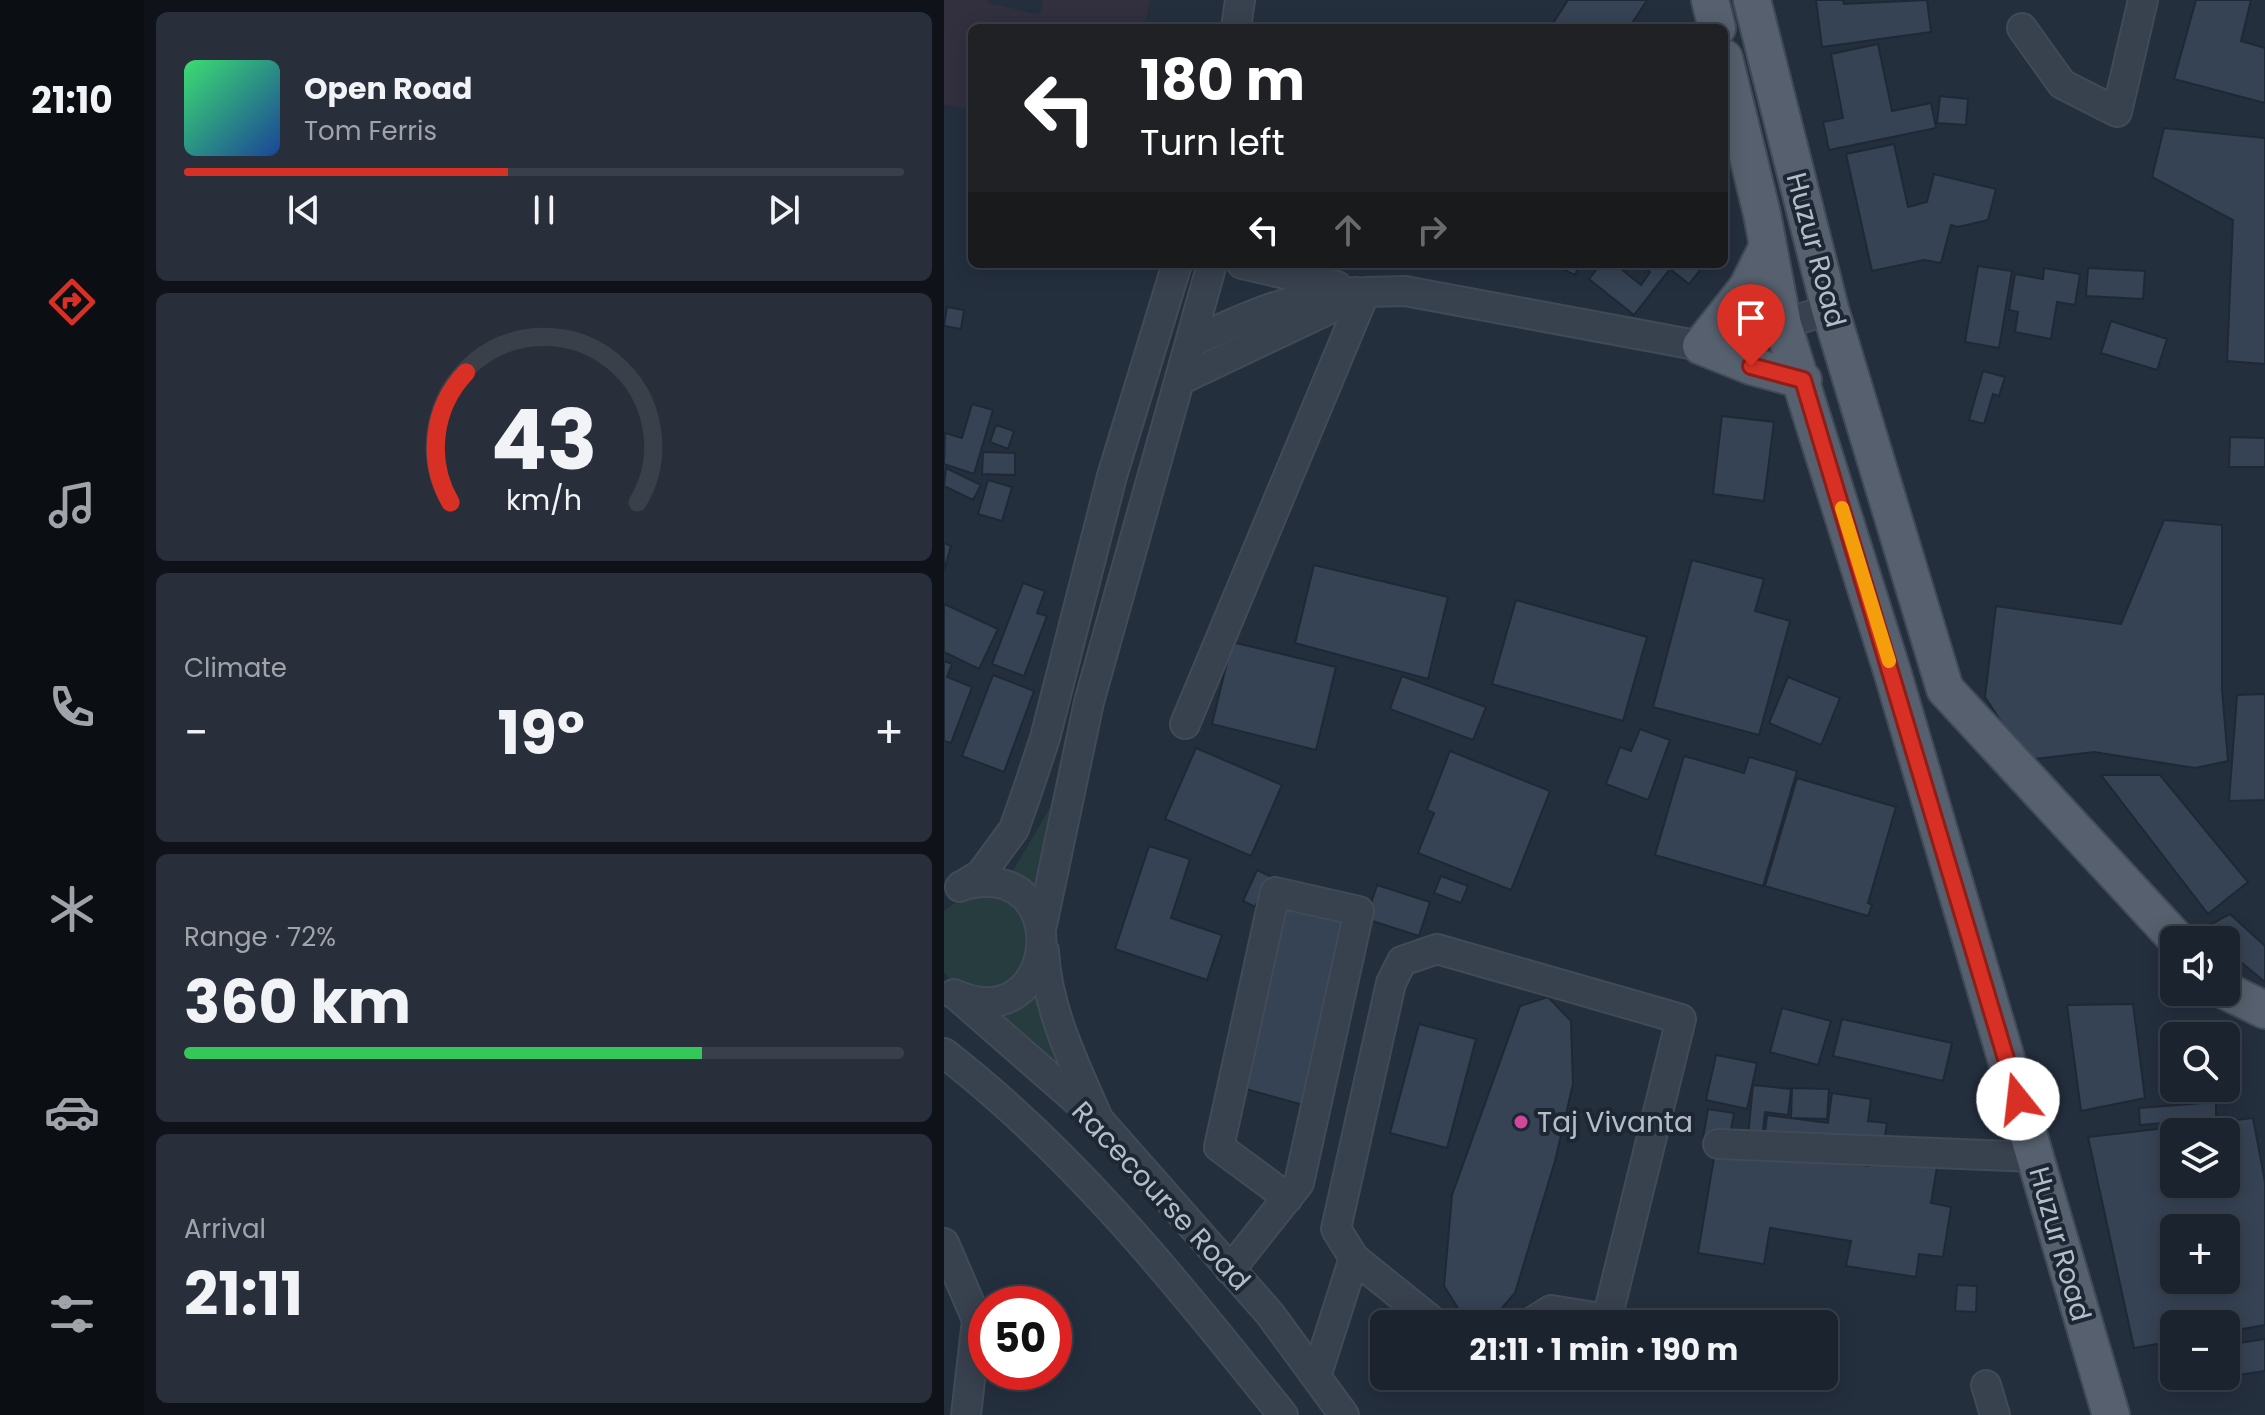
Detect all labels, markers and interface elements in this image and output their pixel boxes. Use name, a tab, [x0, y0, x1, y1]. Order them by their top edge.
text: 180 m	[1140, 41, 1305, 120]
icon: left	[1008, 56, 1112, 160]
text: Open Road	[304, 67, 472, 110]
text: 21:10	[31, 75, 113, 126]
text: Tom Ferris	[304, 113, 437, 149]
text: Turn left	[1140, 117, 1285, 168]
street label: Huzur Road	[1777, 168, 1855, 332]
icon: previous	[282, 188, 326, 232]
icon: pause	[522, 188, 566, 232]
icon: next	[762, 188, 806, 232]
icon: left	[1242, 208, 1286, 252]
icon: ahead	[1326, 208, 1370, 252]
icon: right	[1410, 208, 1454, 252]
icon: directions	[44, 274, 100, 330]
pin	[1717, 284, 1785, 366]
icon: arrive	[1729, 296, 1773, 340]
text: 43	[491, 381, 597, 497]
icon: music	[44, 477, 100, 533]
text: km/h	[506, 480, 582, 520]
text: Climate	[184, 650, 287, 686]
icon: phone	[44, 679, 100, 735]
text: 19°	[497, 691, 585, 775]
text: −	[184, 702, 208, 763]
text: +	[874, 702, 904, 763]
icon: climate	[44, 881, 100, 937]
text: Range · 72%	[184, 919, 336, 955]
map controls	[2160, 926, 2240, 1390]
button: sound	[2160, 926, 2240, 1006]
text: 360 km	[184, 960, 411, 1044]
button: search	[2160, 1022, 2240, 1102]
position arrow	[1976, 1057, 2060, 1141]
icon: car	[44, 1084, 100, 1140]
street label: Racecourse Road	[1063, 1093, 1259, 1299]
place label: Taj Vivanta	[1537, 1103, 1693, 1142]
marker: Taj Vivanta	[1512, 1113, 1530, 1131]
button: layers	[2160, 1118, 2240, 1198]
street label: Huzur Road	[2019, 1162, 2101, 1326]
text: Arrival	[184, 1211, 266, 1247]
button: +	[2160, 1214, 2240, 1294]
text: 21:11	[184, 1252, 303, 1336]
icon: filters	[44, 1286, 100, 1342]
speed limit sign: 50	[968, 1286, 1072, 1390]
button: −	[2160, 1310, 2240, 1390]
text: 21:11 · 1 min · 190 m	[1470, 1328, 1738, 1371]

